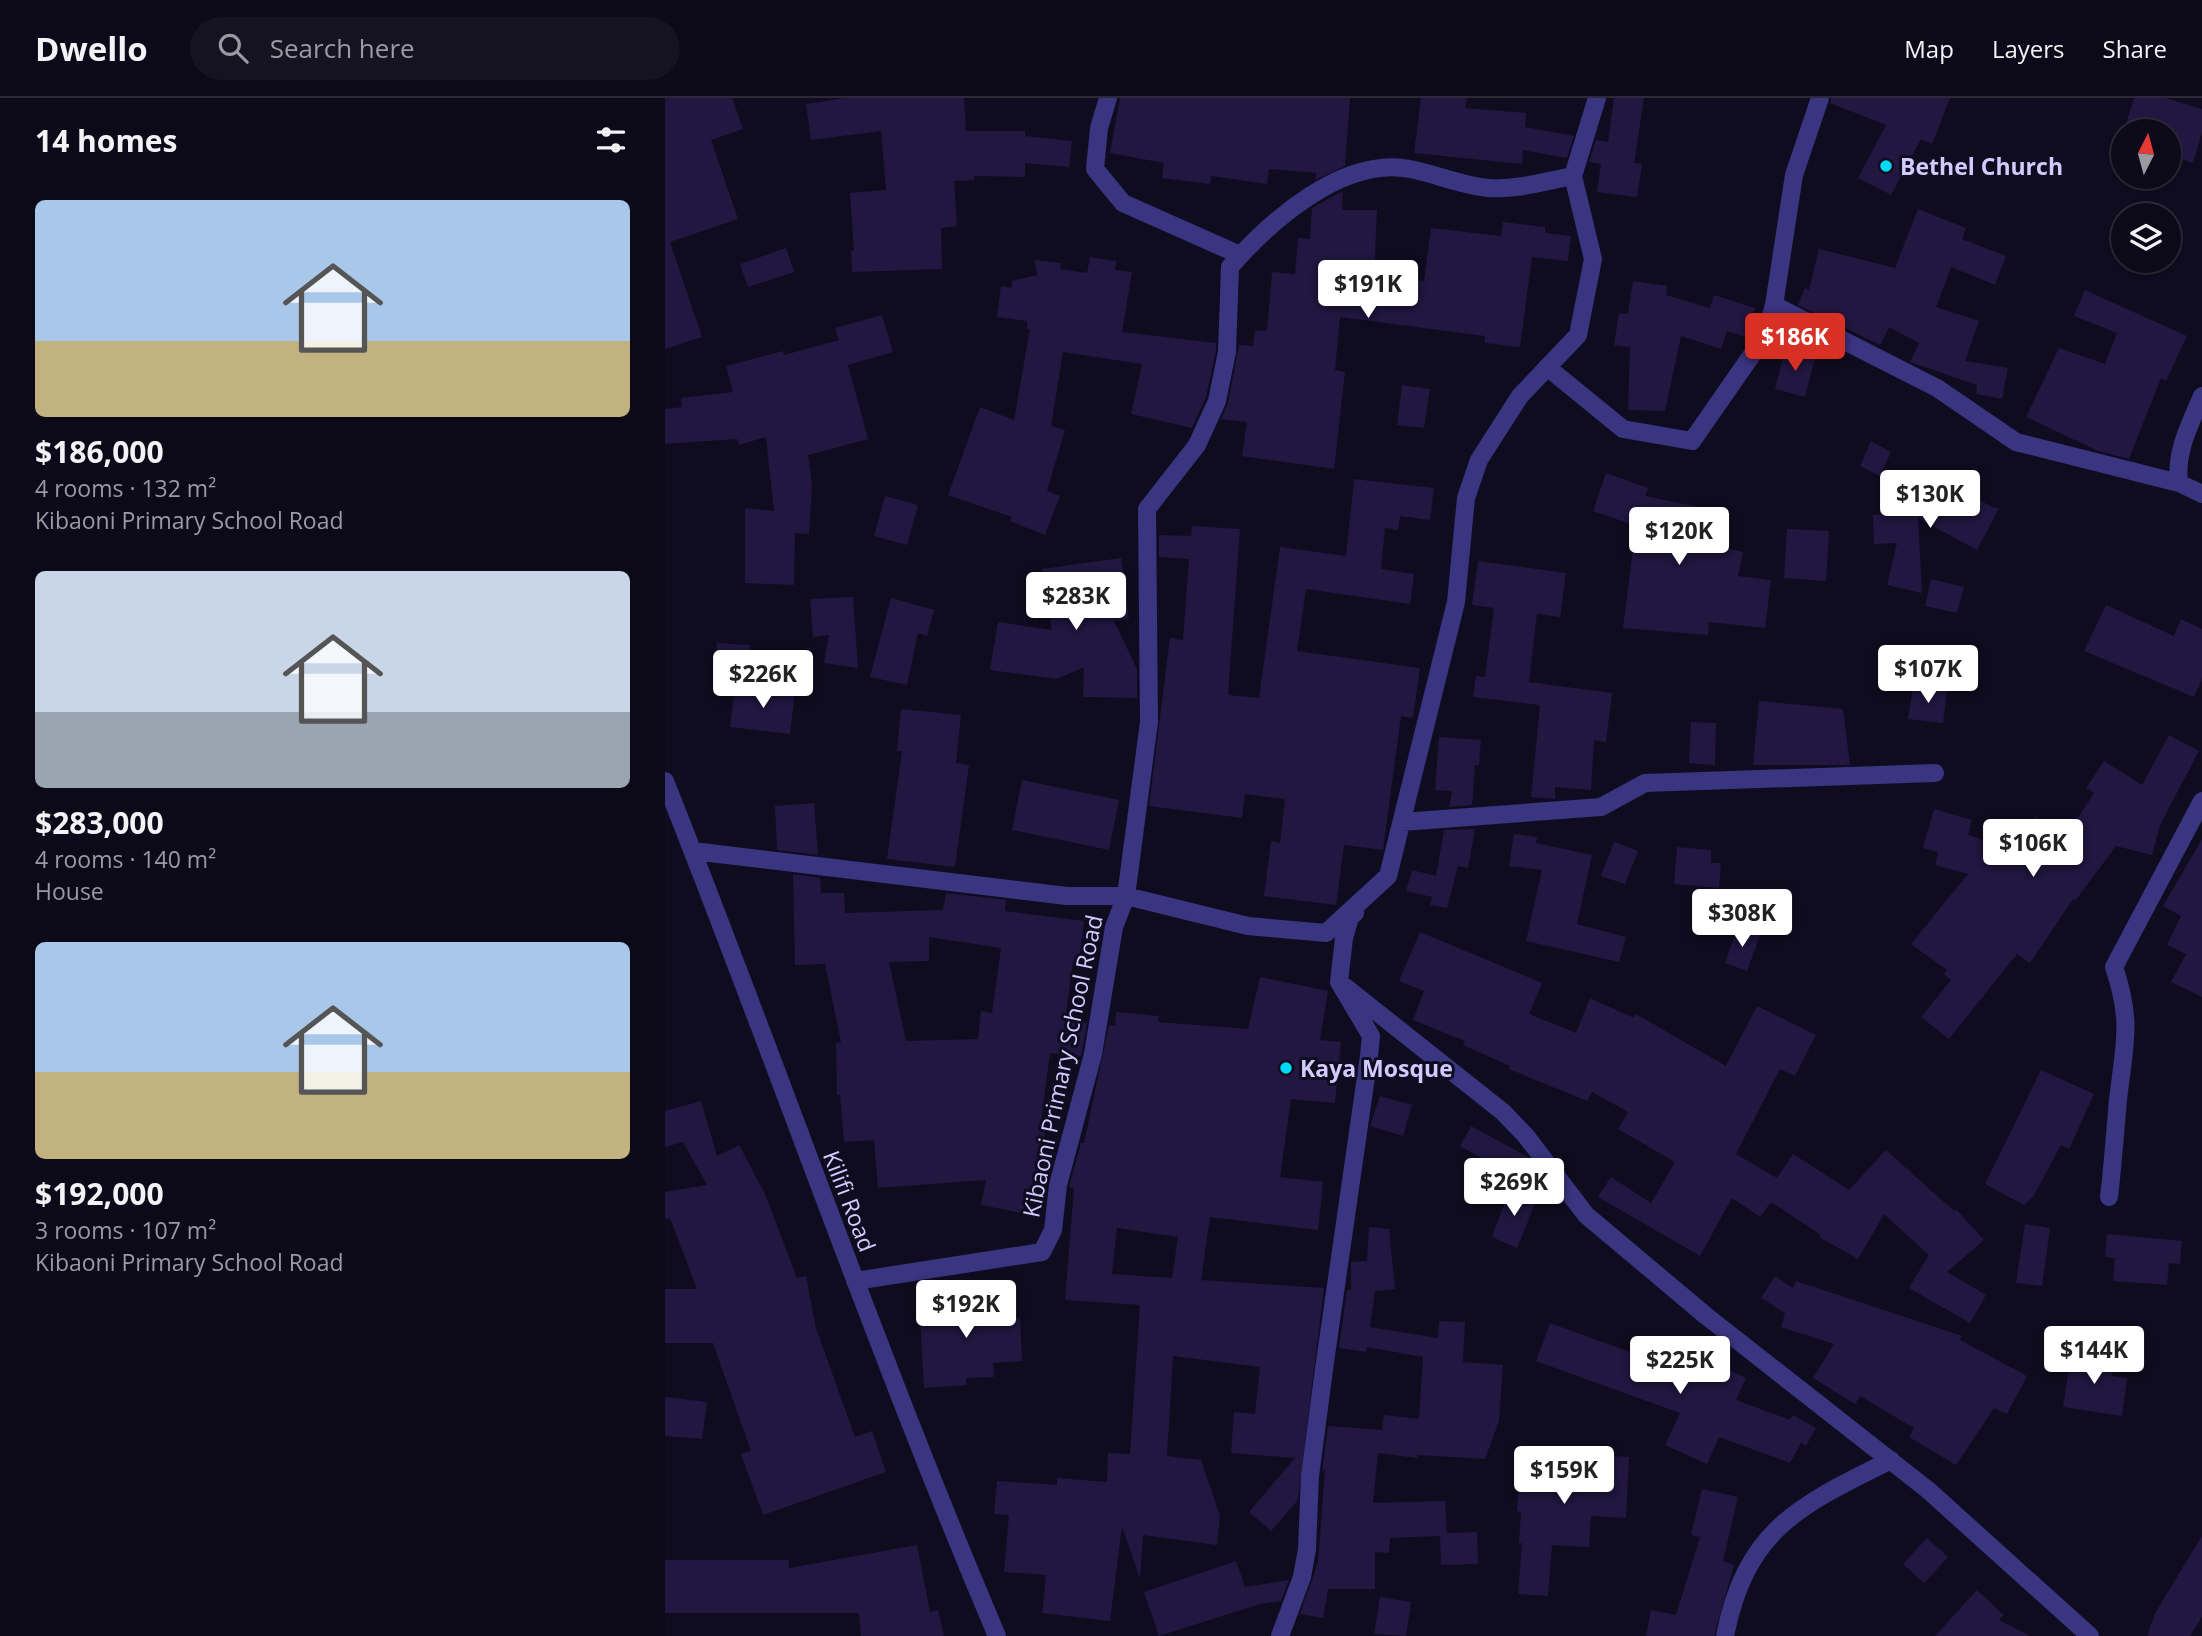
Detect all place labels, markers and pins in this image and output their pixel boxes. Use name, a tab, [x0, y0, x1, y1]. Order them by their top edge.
place label: Bethel Church	[1900, 150, 2063, 182]
marker: Bethel Church	[1878, 158, 1894, 174]
pin: $191K	[1319, 260, 1417, 320]
pin: $186K	[1746, 314, 1844, 373]
pin: $130K	[1881, 470, 1979, 530]
pin: $120K	[1630, 508, 1728, 567]
pin: $283K	[1027, 573, 1125, 632]
pin: $107K	[1879, 646, 1977, 705]
pin: $226K	[714, 650, 812, 710]
pin: $106K	[1984, 820, 2082, 879]
pin: $308K	[1693, 890, 1791, 949]
place label: Kaya Mosque	[1300, 1052, 1453, 1084]
marker: Kaya Mosque	[1278, 1060, 1294, 1076]
pin: $269K	[1465, 1158, 1563, 1218]
pin: $192K	[917, 1280, 1015, 1340]
pin: $144K	[2045, 1326, 2143, 1386]
pin: $225K	[1631, 1336, 1729, 1396]
pin: $159K	[1515, 1446, 1613, 1506]

